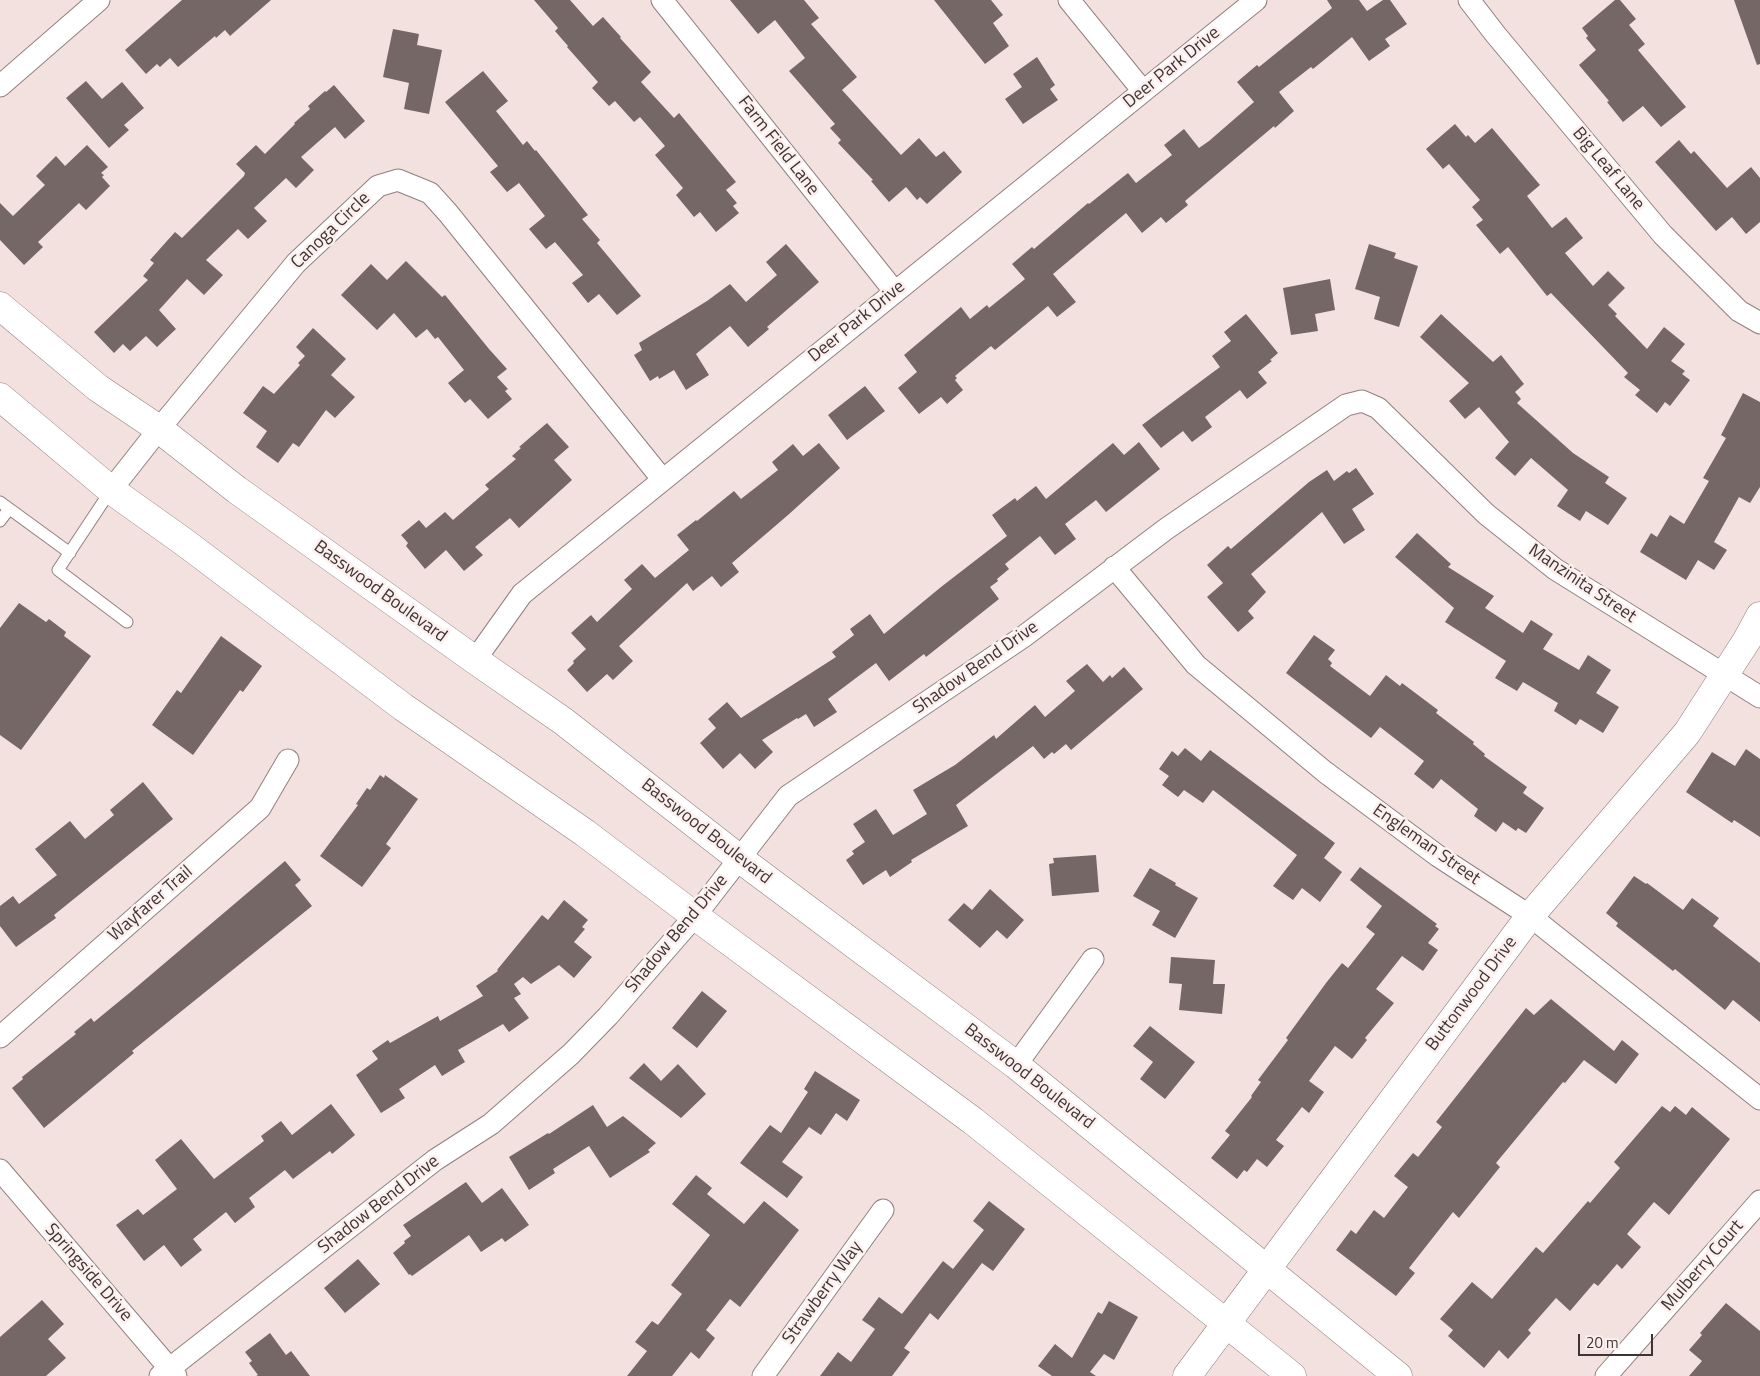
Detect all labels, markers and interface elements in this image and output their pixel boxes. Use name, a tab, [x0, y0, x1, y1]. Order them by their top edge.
street label: Deer Park Drive	[1119, 23, 1225, 113]
street label: Farm Field Lane	[733, 92, 823, 200]
street label: Big Leaf Lane	[1567, 123, 1649, 215]
street label: Canoga Circle	[287, 188, 375, 274]
street label: Deer Park Drive	[804, 277, 910, 367]
street label: Basswood Boulevard	[309, 536, 451, 648]
street label: Manzinita Street	[1524, 540, 1640, 628]
street label: Shadow Bend Drive	[909, 617, 1043, 719]
street label: Basswood Boulevard	[637, 774, 775, 890]
street label: Engleman Street	[1368, 800, 1484, 890]
street label: Wayfarer Trail	[104, 861, 198, 947]
street label: Shadow Bend Drive	[621, 870, 733, 998]
street label: Buttonwood Drive	[1422, 932, 1522, 1056]
street label: Basswood Boulevard	[960, 1019, 1098, 1135]
street label: Shadow Bend Drive	[314, 1151, 444, 1259]
street label: Mulberry Court	[1658, 1216, 1748, 1316]
street label: Springside Drive	[40, 1220, 136, 1326]
street label: Strawberry Way	[778, 1237, 868, 1349]
scale bar	[1580, 1324, 1655, 1356]
text: 20 m	[1586, 1331, 1619, 1354]

